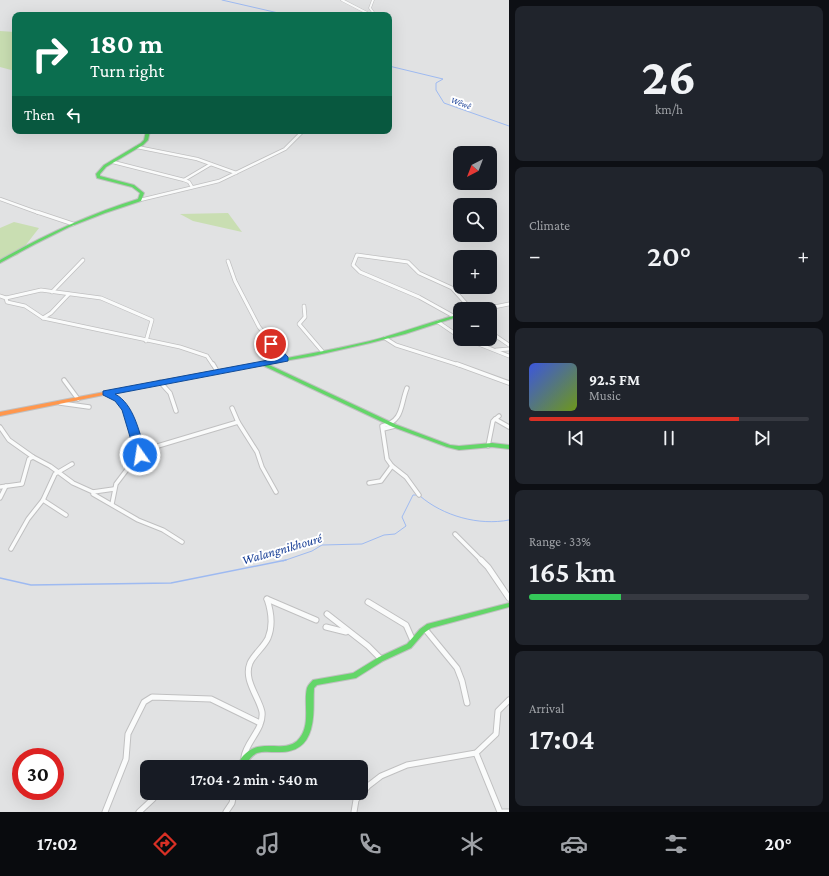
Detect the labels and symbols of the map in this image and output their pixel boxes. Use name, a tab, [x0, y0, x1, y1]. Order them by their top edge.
water label: Wêwê	[450, 95, 473, 111]
north arrow	[453, 146, 497, 190]
pin	[254, 327, 288, 361]
position arrow	[119, 434, 161, 476]
water label: Walangnikhouré	[240, 530, 325, 568]
speed limit sign: 30	[12, 748, 64, 800]

